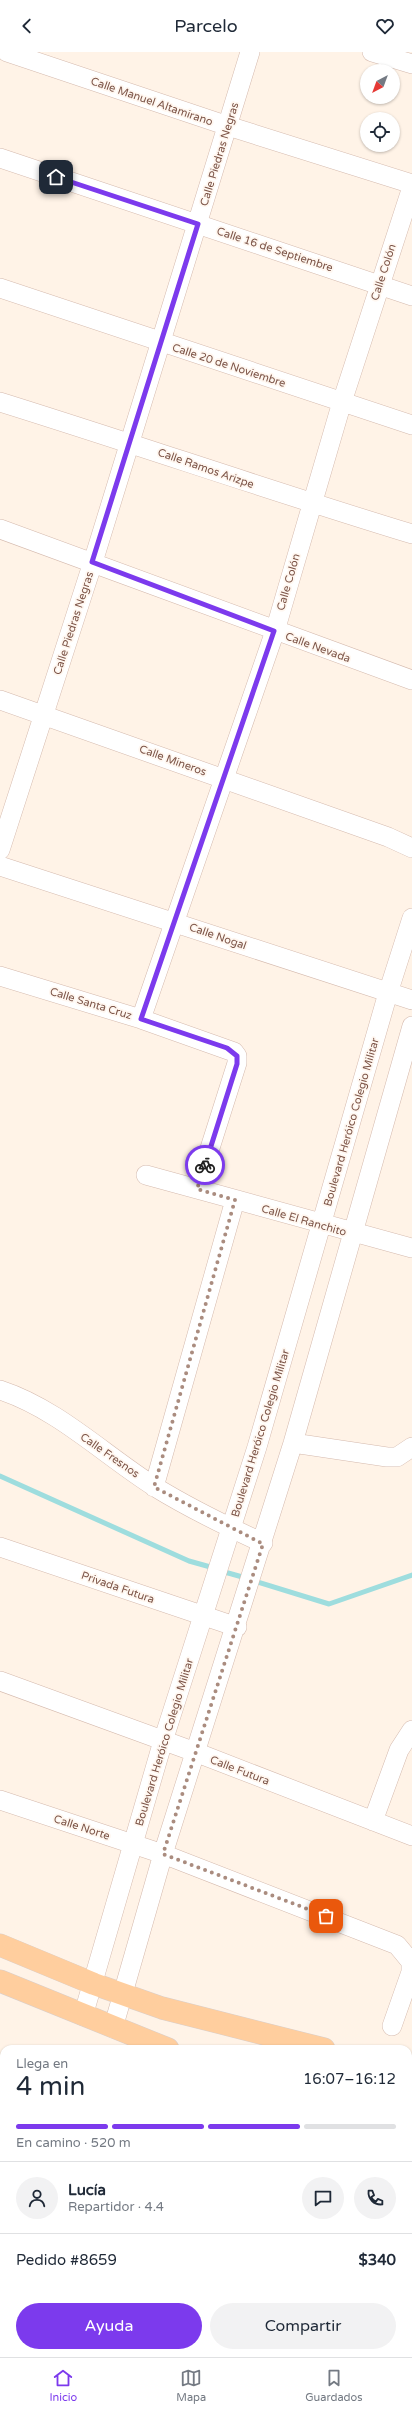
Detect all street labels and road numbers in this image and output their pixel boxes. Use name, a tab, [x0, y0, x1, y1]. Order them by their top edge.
street label: Calle Manuel Altamirano	[89, 74, 215, 129]
street label: Calle Piedras Negras	[198, 101, 241, 208]
street label: Calle 16 de Septiembre	[215, 225, 335, 274]
street label: Calle Colón	[368, 242, 399, 302]
street label: Calle 20 de Noviembre	[170, 341, 287, 390]
street label: Calle Ramos Arizpe	[156, 446, 256, 491]
street label: Calle Colón	[274, 552, 303, 612]
street label: Calle Piedras Negras	[51, 570, 96, 676]
street label: Calle Nevada	[284, 630, 352, 665]
street label: Calle Mineros	[137, 742, 208, 779]
street label: Calle Nogal	[188, 921, 248, 952]
street label: Calle Santa Cruz	[48, 985, 134, 1022]
street label: Boulevard Heróico Colegio Militar	[321, 1036, 382, 1208]
street label: Calle El Ranchito	[260, 1202, 348, 1239]
street label: Boulevard Heróico Colegio Militar	[229, 1347, 292, 1519]
street label: Calle Fresnos	[78, 1430, 142, 1481]
street label: Privada Futura	[80, 1569, 156, 1606]
street label: Boulevard Heróico Colegio Militar	[133, 1656, 196, 1828]
street label: Calle Futura	[208, 1753, 271, 1788]
street label: Calle Norte	[52, 1812, 112, 1843]

